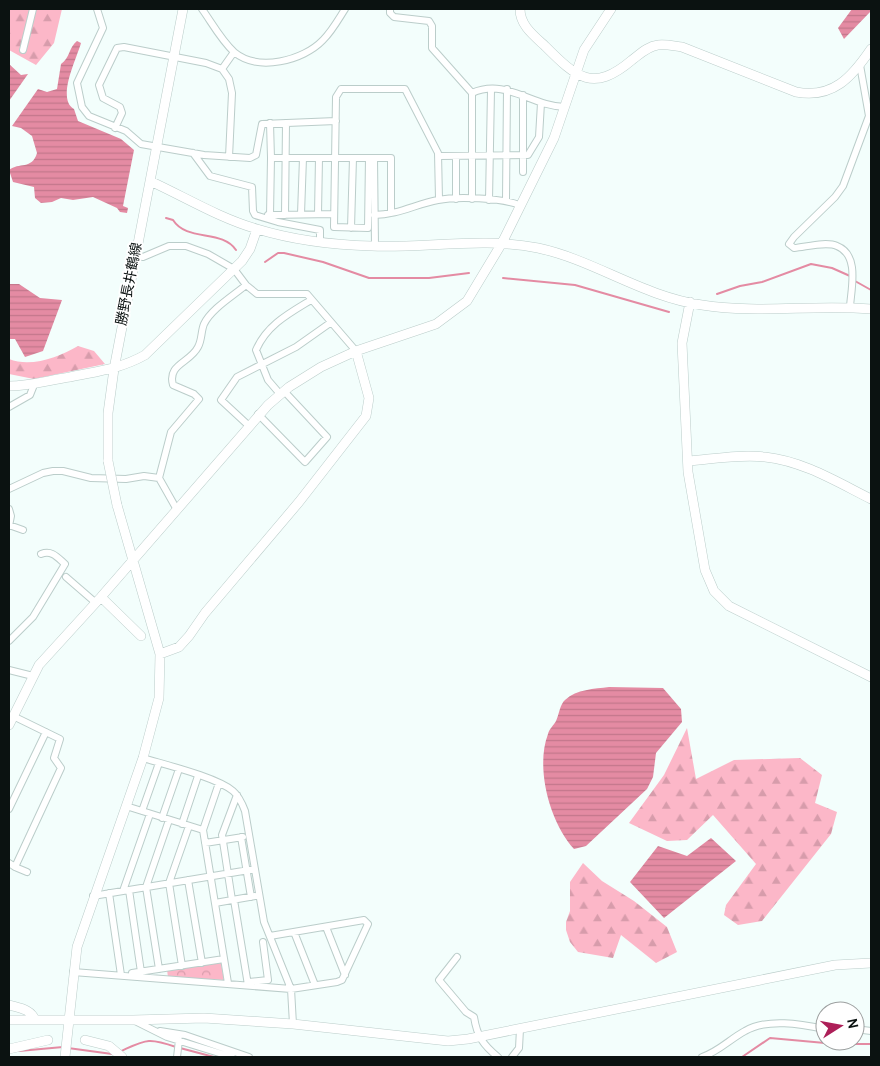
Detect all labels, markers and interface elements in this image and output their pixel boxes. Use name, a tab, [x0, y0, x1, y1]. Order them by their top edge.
street label: 勝野長井鶴線	[113, 241, 146, 327]
north arrow	[815, 1001, 865, 1051]
text: N	[842, 1017, 861, 1030]

